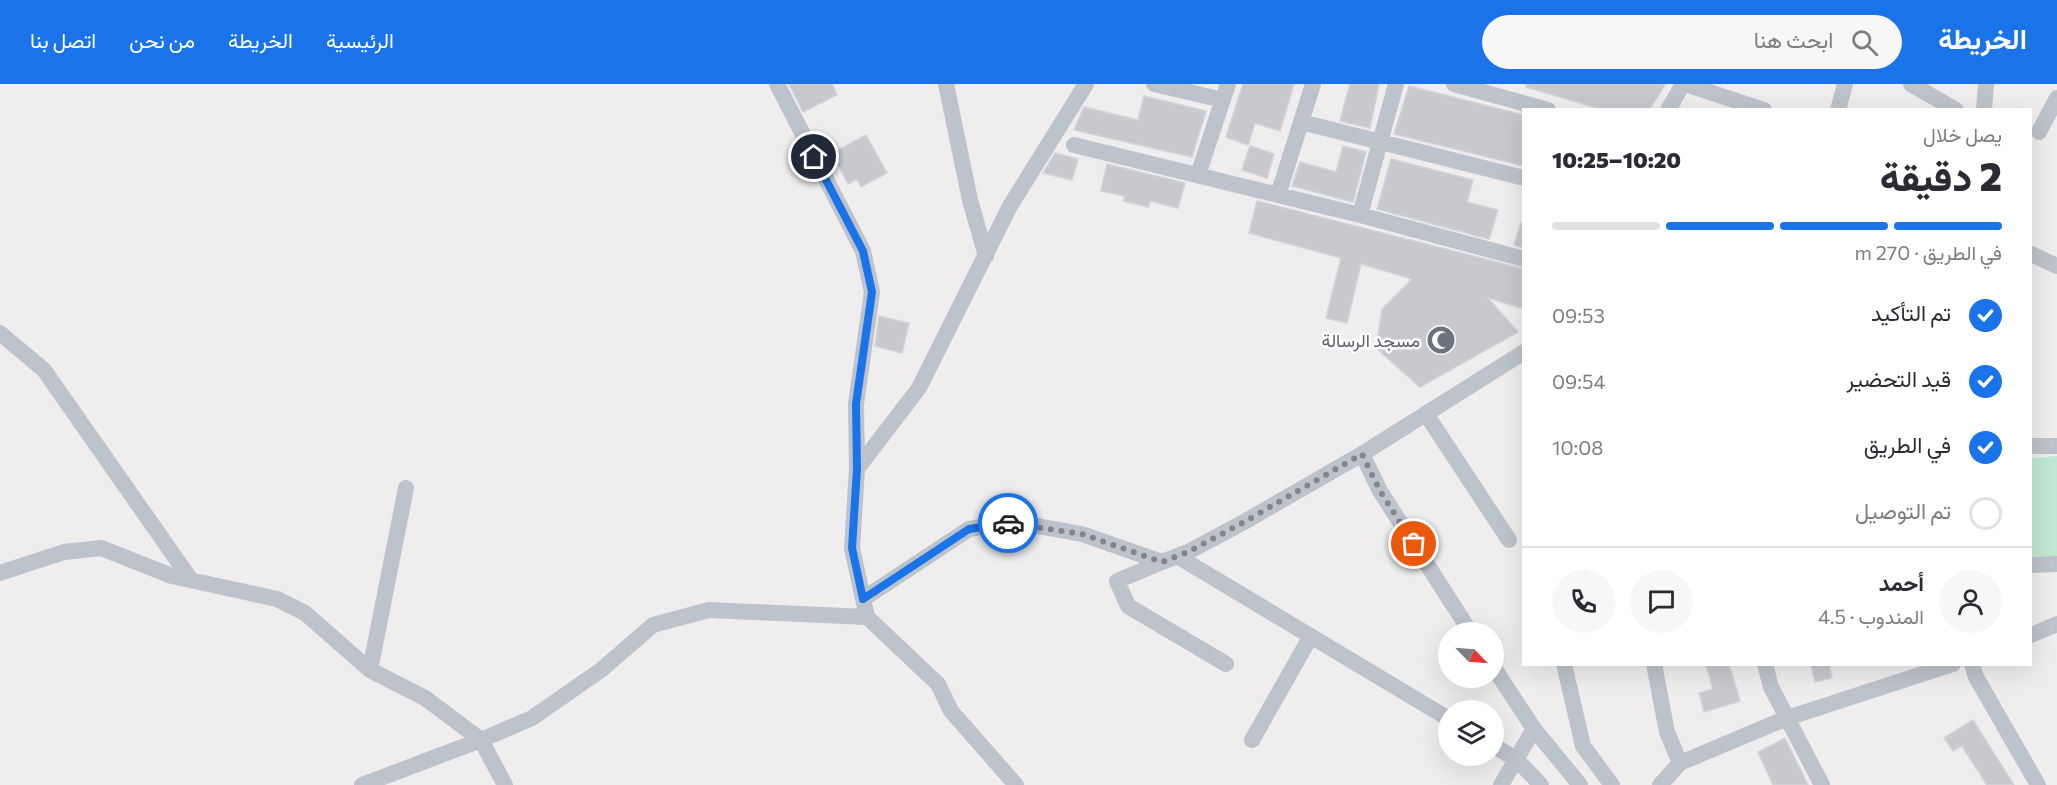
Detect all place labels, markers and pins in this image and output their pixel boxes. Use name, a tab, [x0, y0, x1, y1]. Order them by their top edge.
pin	[788, 131, 839, 182]
mosque icon: مسجد الرسالة	[1425, 324, 1457, 356]
place label: مسجد الرسالة	[1322, 329, 1420, 352]
pin	[1388, 518, 1439, 569]

